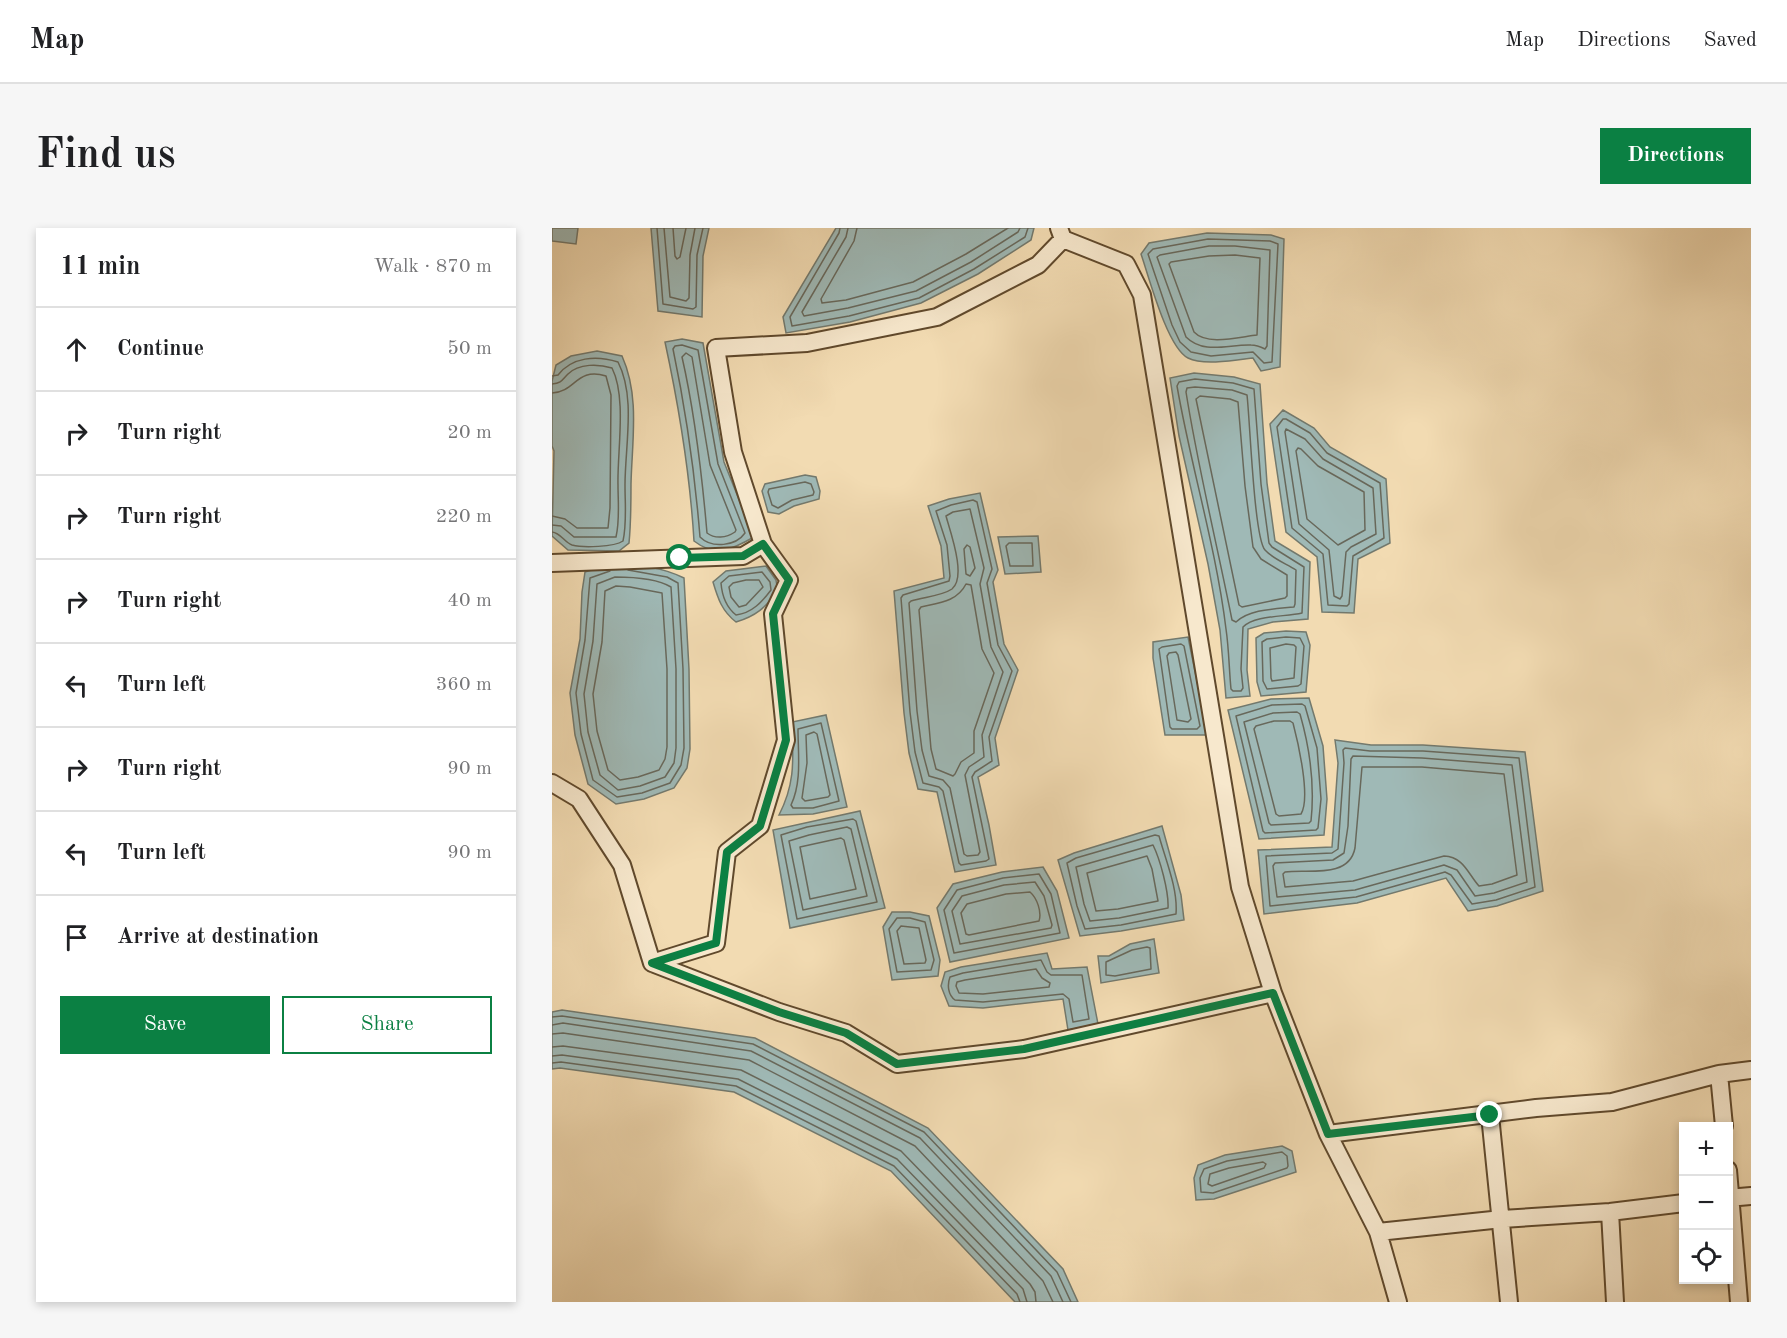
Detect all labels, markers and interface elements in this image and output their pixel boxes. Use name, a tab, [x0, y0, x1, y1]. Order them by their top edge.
text: Map	[30, 27, 84, 55]
text: Map	[1505, 30, 1544, 51]
text: Directions	[1577, 30, 1671, 51]
text: Saved	[1704, 30, 1757, 51]
button: Directions	[1600, 128, 1751, 184]
text: Find us	[36, 135, 175, 177]
text: 11 min	[60, 254, 140, 280]
text: Walk · 870 m	[373, 257, 492, 277]
icon: ahead	[60, 333, 93, 366]
text: Continue	[117, 338, 204, 360]
text: 50 m	[447, 339, 492, 359]
icon: right	[60, 417, 93, 450]
text: Turn right	[117, 422, 221, 444]
text: 20 m	[447, 423, 492, 443]
icon: right	[60, 501, 93, 534]
text: Turn right	[117, 506, 221, 528]
text: 220 m	[436, 507, 492, 527]
route start	[666, 544, 692, 570]
icon: right	[60, 585, 93, 618]
text: Turn right	[117, 590, 221, 612]
text: 40 m	[447, 591, 492, 611]
icon: left	[60, 669, 93, 702]
text: Turn left	[117, 674, 206, 696]
text: 360 m	[436, 675, 492, 695]
icon: right	[60, 753, 93, 786]
text: Turn right	[117, 758, 221, 780]
text: 90 m	[447, 759, 492, 779]
icon: left	[60, 837, 93, 870]
text: Turn left	[117, 842, 206, 864]
text: 90 m	[447, 843, 492, 863]
icon: arrive	[60, 921, 93, 954]
text: Arrive at destination	[117, 926, 319, 948]
button: Save	[60, 996, 270, 1054]
button: Share	[282, 996, 492, 1054]
route end	[1476, 1101, 1502, 1127]
map controls	[1679, 1122, 1733, 1284]
button: +	[1679, 1122, 1733, 1176]
button: −	[1679, 1176, 1733, 1230]
button: locate	[1679, 1230, 1733, 1284]

